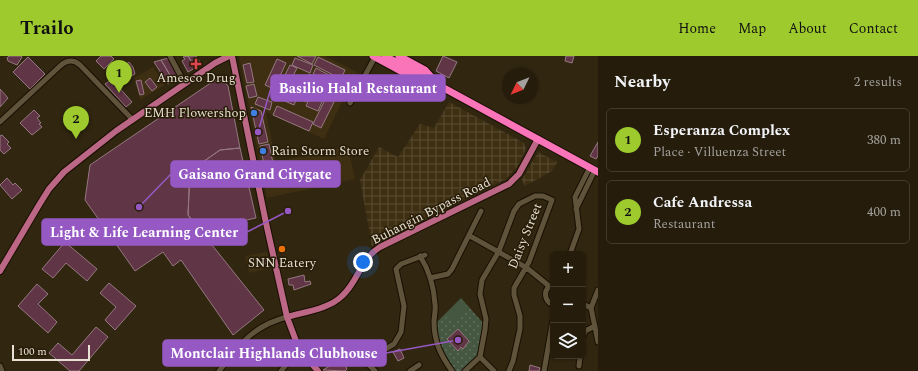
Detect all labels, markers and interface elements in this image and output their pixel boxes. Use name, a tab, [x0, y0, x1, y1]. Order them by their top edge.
text: Trailo	[20, 14, 74, 43]
text: Home	[678, 18, 716, 39]
text: Map	[738, 18, 766, 39]
text: About	[788, 18, 827, 39]
text: Contact	[849, 18, 898, 39]
marker: Amesco Drug	[191, 59, 201, 69]
pin: 1	[106, 60, 132, 93]
place label: Amesco Drug	[157, 68, 235, 88]
north arrow	[502, 68, 538, 104]
text: Nearby	[614, 69, 670, 95]
text: 2 results	[854, 72, 902, 92]
callout: Basilio Halal Restaurant	[271, 75, 445, 101]
text: Basilio Halal Restaurant	[279, 78, 438, 99]
place label: EMH Flowershop	[144, 103, 246, 123]
pin: 2	[63, 106, 89, 139]
marker: EMH Flowershop	[249, 108, 259, 118]
text: Esperanza Complex	[653, 119, 790, 142]
text: 1	[624, 130, 632, 150]
text: 380 m	[867, 130, 901, 150]
place label: Rain Storm Store	[271, 141, 369, 161]
text: Place · Villuenza Street	[653, 142, 786, 162]
marker: Rain Storm Store	[258, 146, 268, 156]
callout: Gaisano Grand Citygate	[171, 161, 340, 187]
text: Gaisano Grand Citygate	[178, 164, 332, 185]
street label: Buhangin Bypass Road	[368, 172, 494, 250]
text: Cafe Andressa	[653, 191, 752, 214]
street label: Daisy Street	[503, 200, 547, 272]
text: 2	[624, 202, 632, 222]
text: 400 m	[867, 202, 901, 222]
text: Restaurant	[653, 214, 715, 234]
callout: Light & Life Learning Center	[42, 219, 247, 245]
text: Light & Life Learning Center	[50, 222, 238, 243]
marker: SNN Eatery	[277, 244, 287, 254]
map controls	[550, 251, 586, 359]
button: +	[550, 251, 586, 287]
your location	[353, 252, 373, 272]
place label: SNN Eatery	[248, 253, 317, 273]
button: −	[550, 287, 586, 323]
button: layers	[550, 323, 586, 359]
callout: Montclair Highlands Clubhouse	[163, 340, 386, 366]
scale bar	[12, 343, 90, 362]
text: 100 m	[18, 343, 47, 360]
text: Montclair Highlands Clubhouse	[170, 343, 378, 364]

